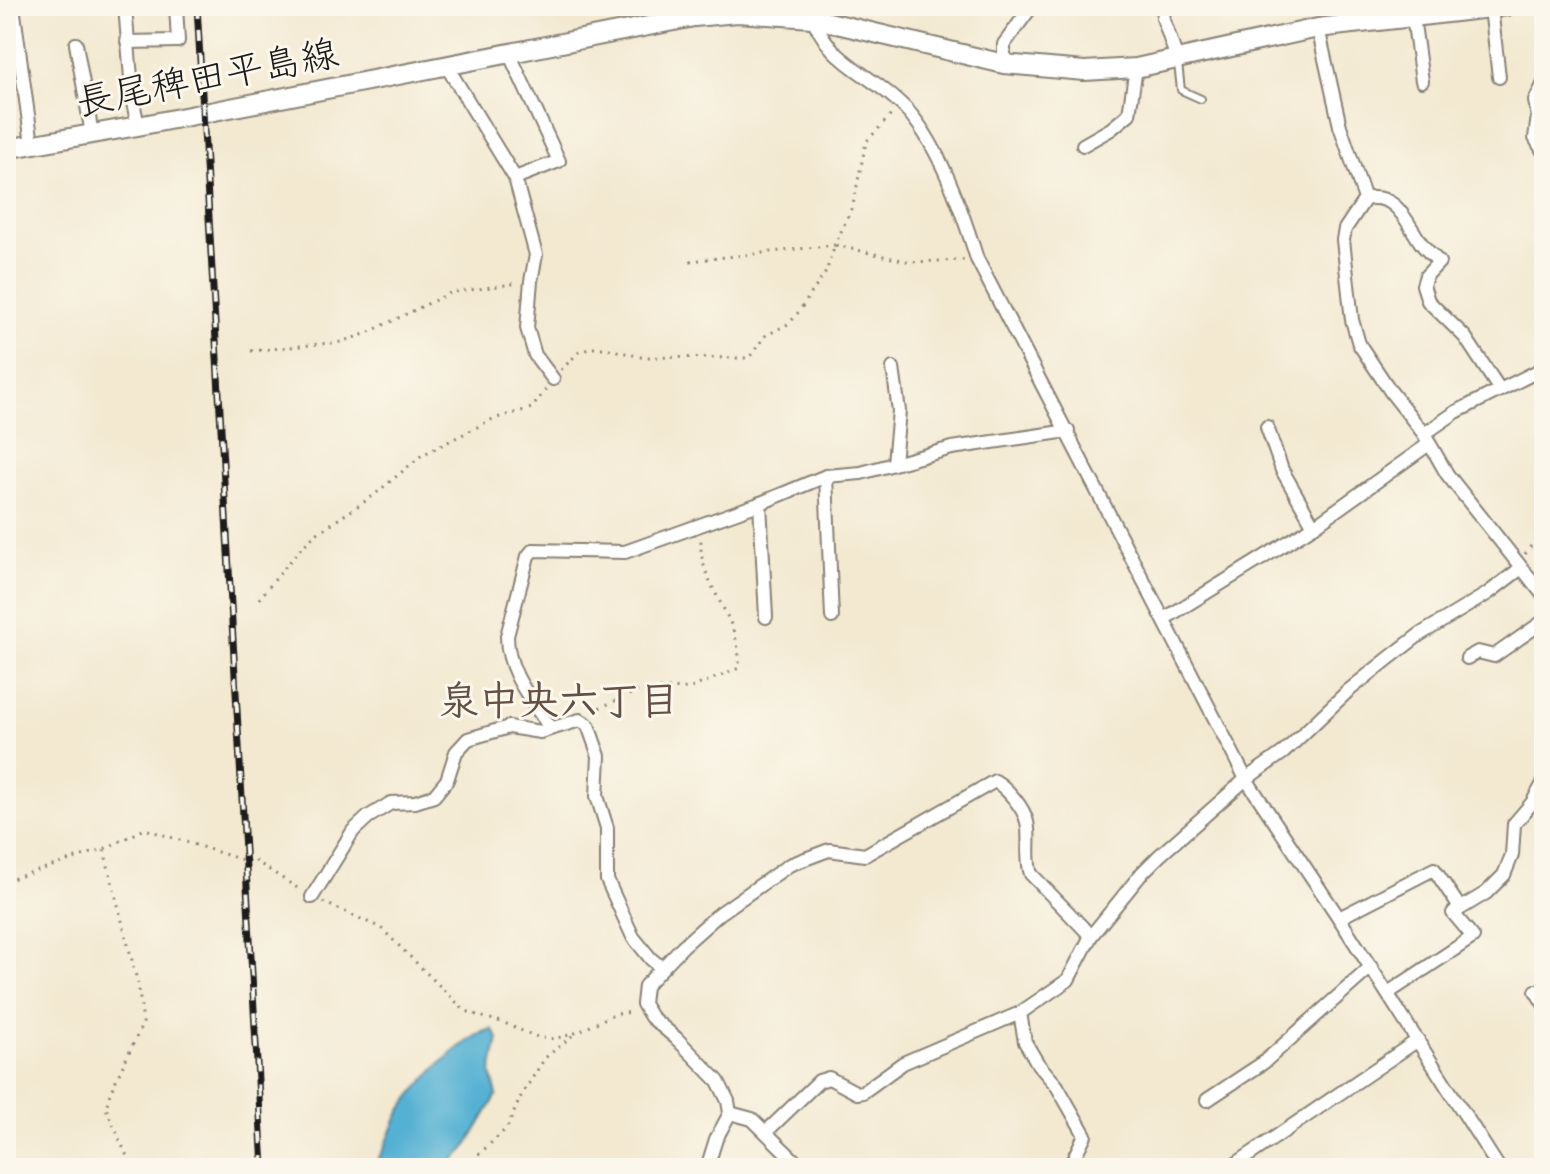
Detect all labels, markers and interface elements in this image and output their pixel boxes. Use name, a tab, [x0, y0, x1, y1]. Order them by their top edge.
street label: 長尾稗田平島線	[72, 29, 342, 126]
district label: 泉中央六丁目	[439, 676, 679, 726]

